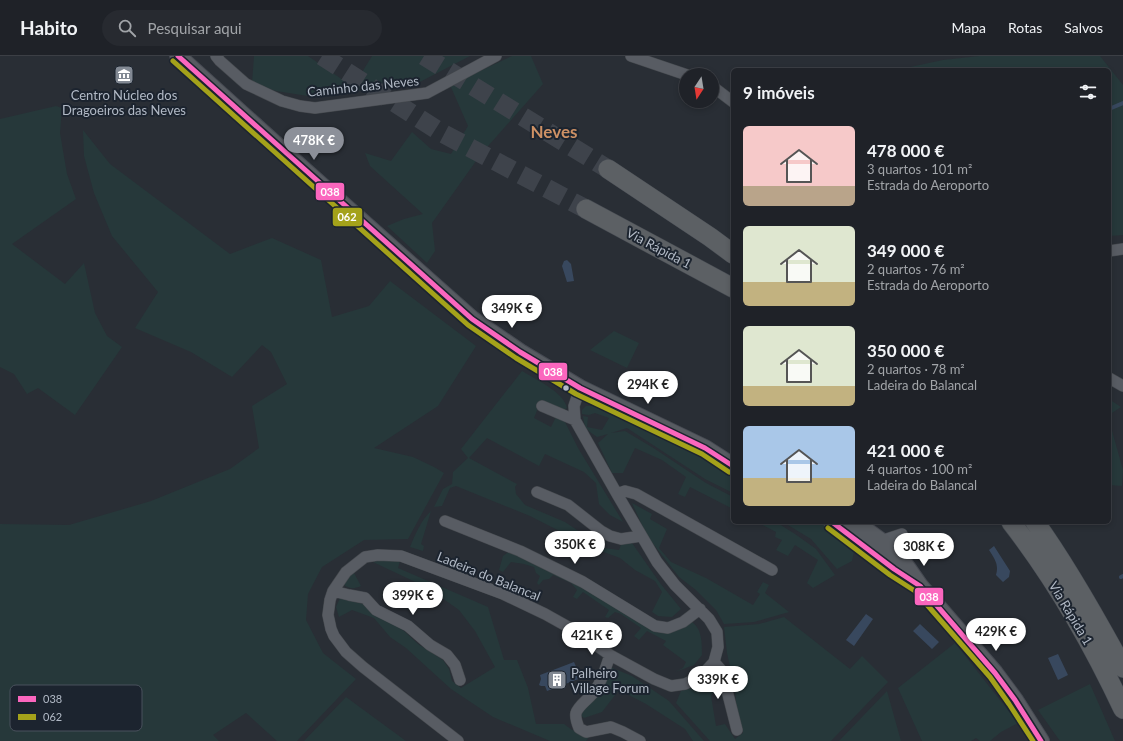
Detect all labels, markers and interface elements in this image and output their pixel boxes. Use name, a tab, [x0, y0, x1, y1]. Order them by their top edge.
search box	[102, 10, 382, 46]
text: Habito	[20, 16, 78, 39]
icon: search	[116, 17, 138, 39]
text: Pesquisar aqui	[148, 19, 242, 37]
text: Mapa	[951, 19, 986, 36]
text: Rotas	[1008, 19, 1042, 36]
text: Salvos	[1064, 19, 1103, 36]
museum icon: Centro Núcleo dos Dragoeiros das Neves	[113, 64, 135, 86]
north arrow	[679, 68, 719, 108]
map controls	[679, 68, 719, 108]
street label: Caminho das Neves	[306, 72, 420, 100]
icon: filters	[1077, 81, 1099, 103]
text: 9 imóveis	[743, 82, 815, 103]
place label: Centro Núcleo dos Dragoeiros das Neves	[62, 87, 186, 118]
district label: Neves	[531, 121, 577, 142]
pin: 478K €	[281, 127, 347, 161]
text: 478K €	[293, 132, 335, 148]
text: 478 000 €	[867, 140, 944, 161]
icon: home	[775, 142, 823, 190]
text: 3 quartos · 101 m²	[867, 161, 972, 177]
text: Estrada do Aeroporto	[867, 177, 989, 193]
line badge: 038	[315, 182, 345, 201]
text: 038	[320, 185, 340, 198]
line badge: 062	[332, 207, 363, 227]
text: 062	[337, 210, 357, 223]
street label: Via Rápida 1	[624, 224, 694, 272]
text: 349 000 €	[867, 240, 944, 261]
icon: home	[775, 242, 823, 290]
text: 2 quartos · 76 m²	[867, 261, 965, 277]
text: Estrada do Aeroporto	[867, 277, 989, 293]
pin: 349K €	[479, 295, 545, 329]
text: 349K €	[491, 300, 533, 316]
text: 350 000 €	[867, 340, 944, 361]
icon: home	[775, 342, 823, 390]
text: 2 quartos · 78 m²	[867, 361, 965, 377]
line badge: 038	[538, 362, 568, 381]
text: 038	[543, 365, 563, 378]
pin: 294K €	[615, 371, 681, 405]
text: 294K €	[627, 376, 669, 392]
text: Ladeira do Balancal	[867, 377, 977, 393]
unlabelled marker	[561, 383, 571, 393]
text: 421 000 €	[867, 440, 944, 461]
icon: home	[775, 442, 823, 490]
text: 4 quartos · 100 m²	[867, 461, 972, 477]
text: Ladeira do Balancal	[867, 477, 977, 493]
pin: 350K €	[542, 531, 608, 565]
pin: 308K €	[891, 533, 957, 567]
text: 350K €	[554, 536, 596, 552]
text: 308K €	[903, 538, 945, 554]
street label: Ladeira do Balancal	[435, 548, 543, 604]
street label: Via Rápida 1	[1046, 578, 1096, 648]
pin: 399K €	[380, 582, 446, 616]
text: 399K €	[392, 587, 434, 603]
line badge: 038	[914, 587, 944, 606]
text: 038	[919, 590, 939, 603]
pin: 429K €	[963, 618, 1029, 652]
pin: 421K €	[559, 622, 625, 656]
text: 429K €	[975, 623, 1017, 639]
text: 421K €	[571, 627, 613, 643]
place label: Palheiro Village Forum	[571, 665, 649, 696]
pin: 339K €	[685, 666, 751, 700]
building icon: Palheiro Village Forum	[546, 669, 568, 691]
text: 339K €	[697, 671, 739, 687]
legend	[10, 685, 142, 731]
text: 038	[43, 692, 62, 705]
text: 062	[43, 710, 62, 723]

